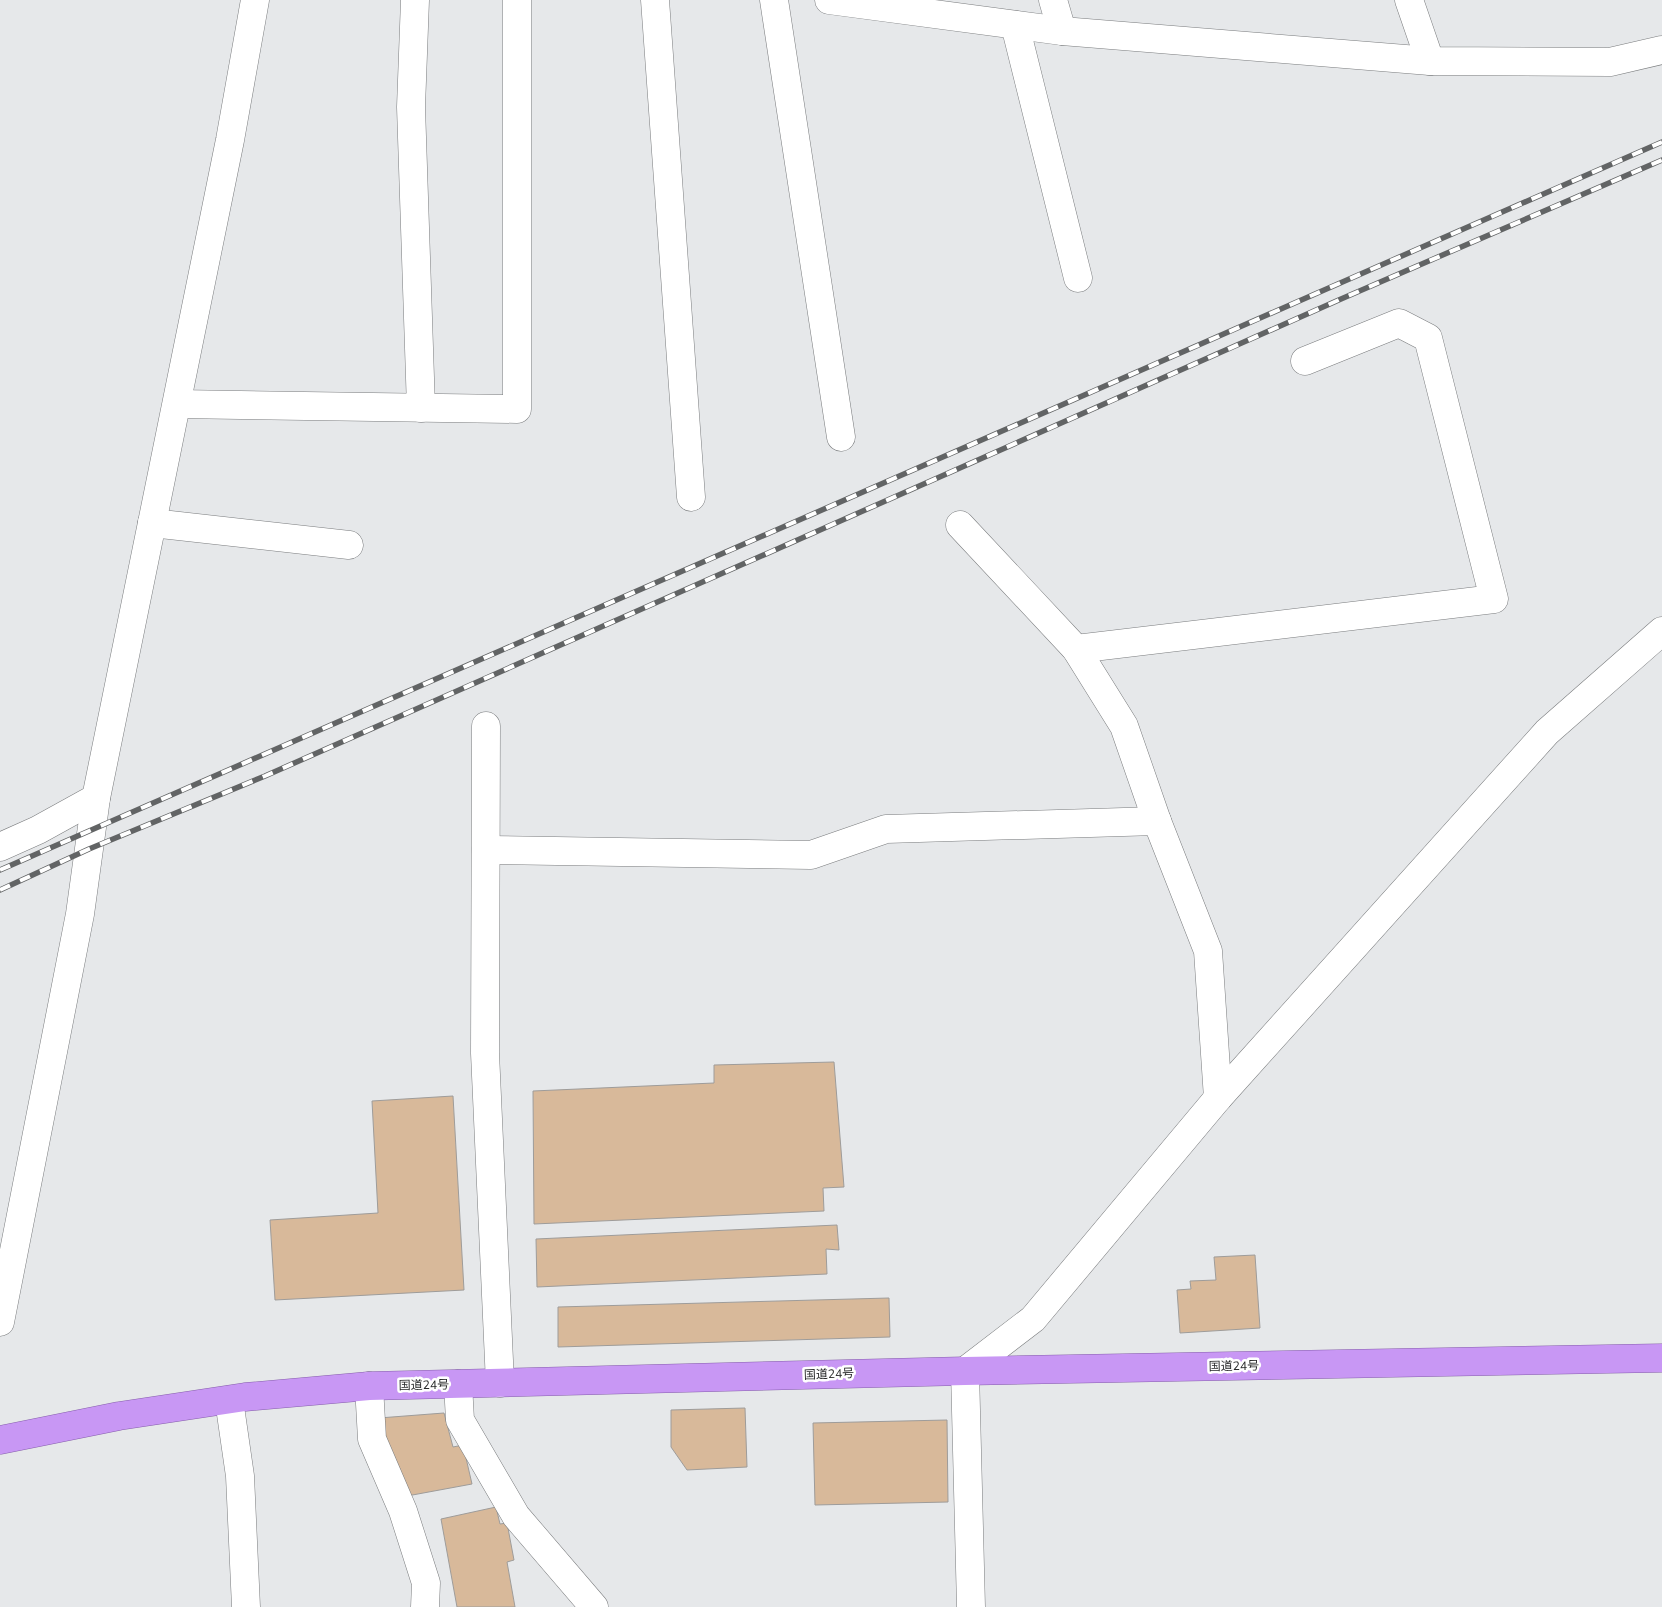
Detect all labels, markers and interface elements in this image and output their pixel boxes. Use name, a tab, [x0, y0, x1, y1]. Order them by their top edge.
street label: 国道24号	[1209, 1358, 1259, 1374]
street label: 国道24号	[804, 1365, 854, 1383]
street label: 国道24号	[399, 1377, 449, 1393]

